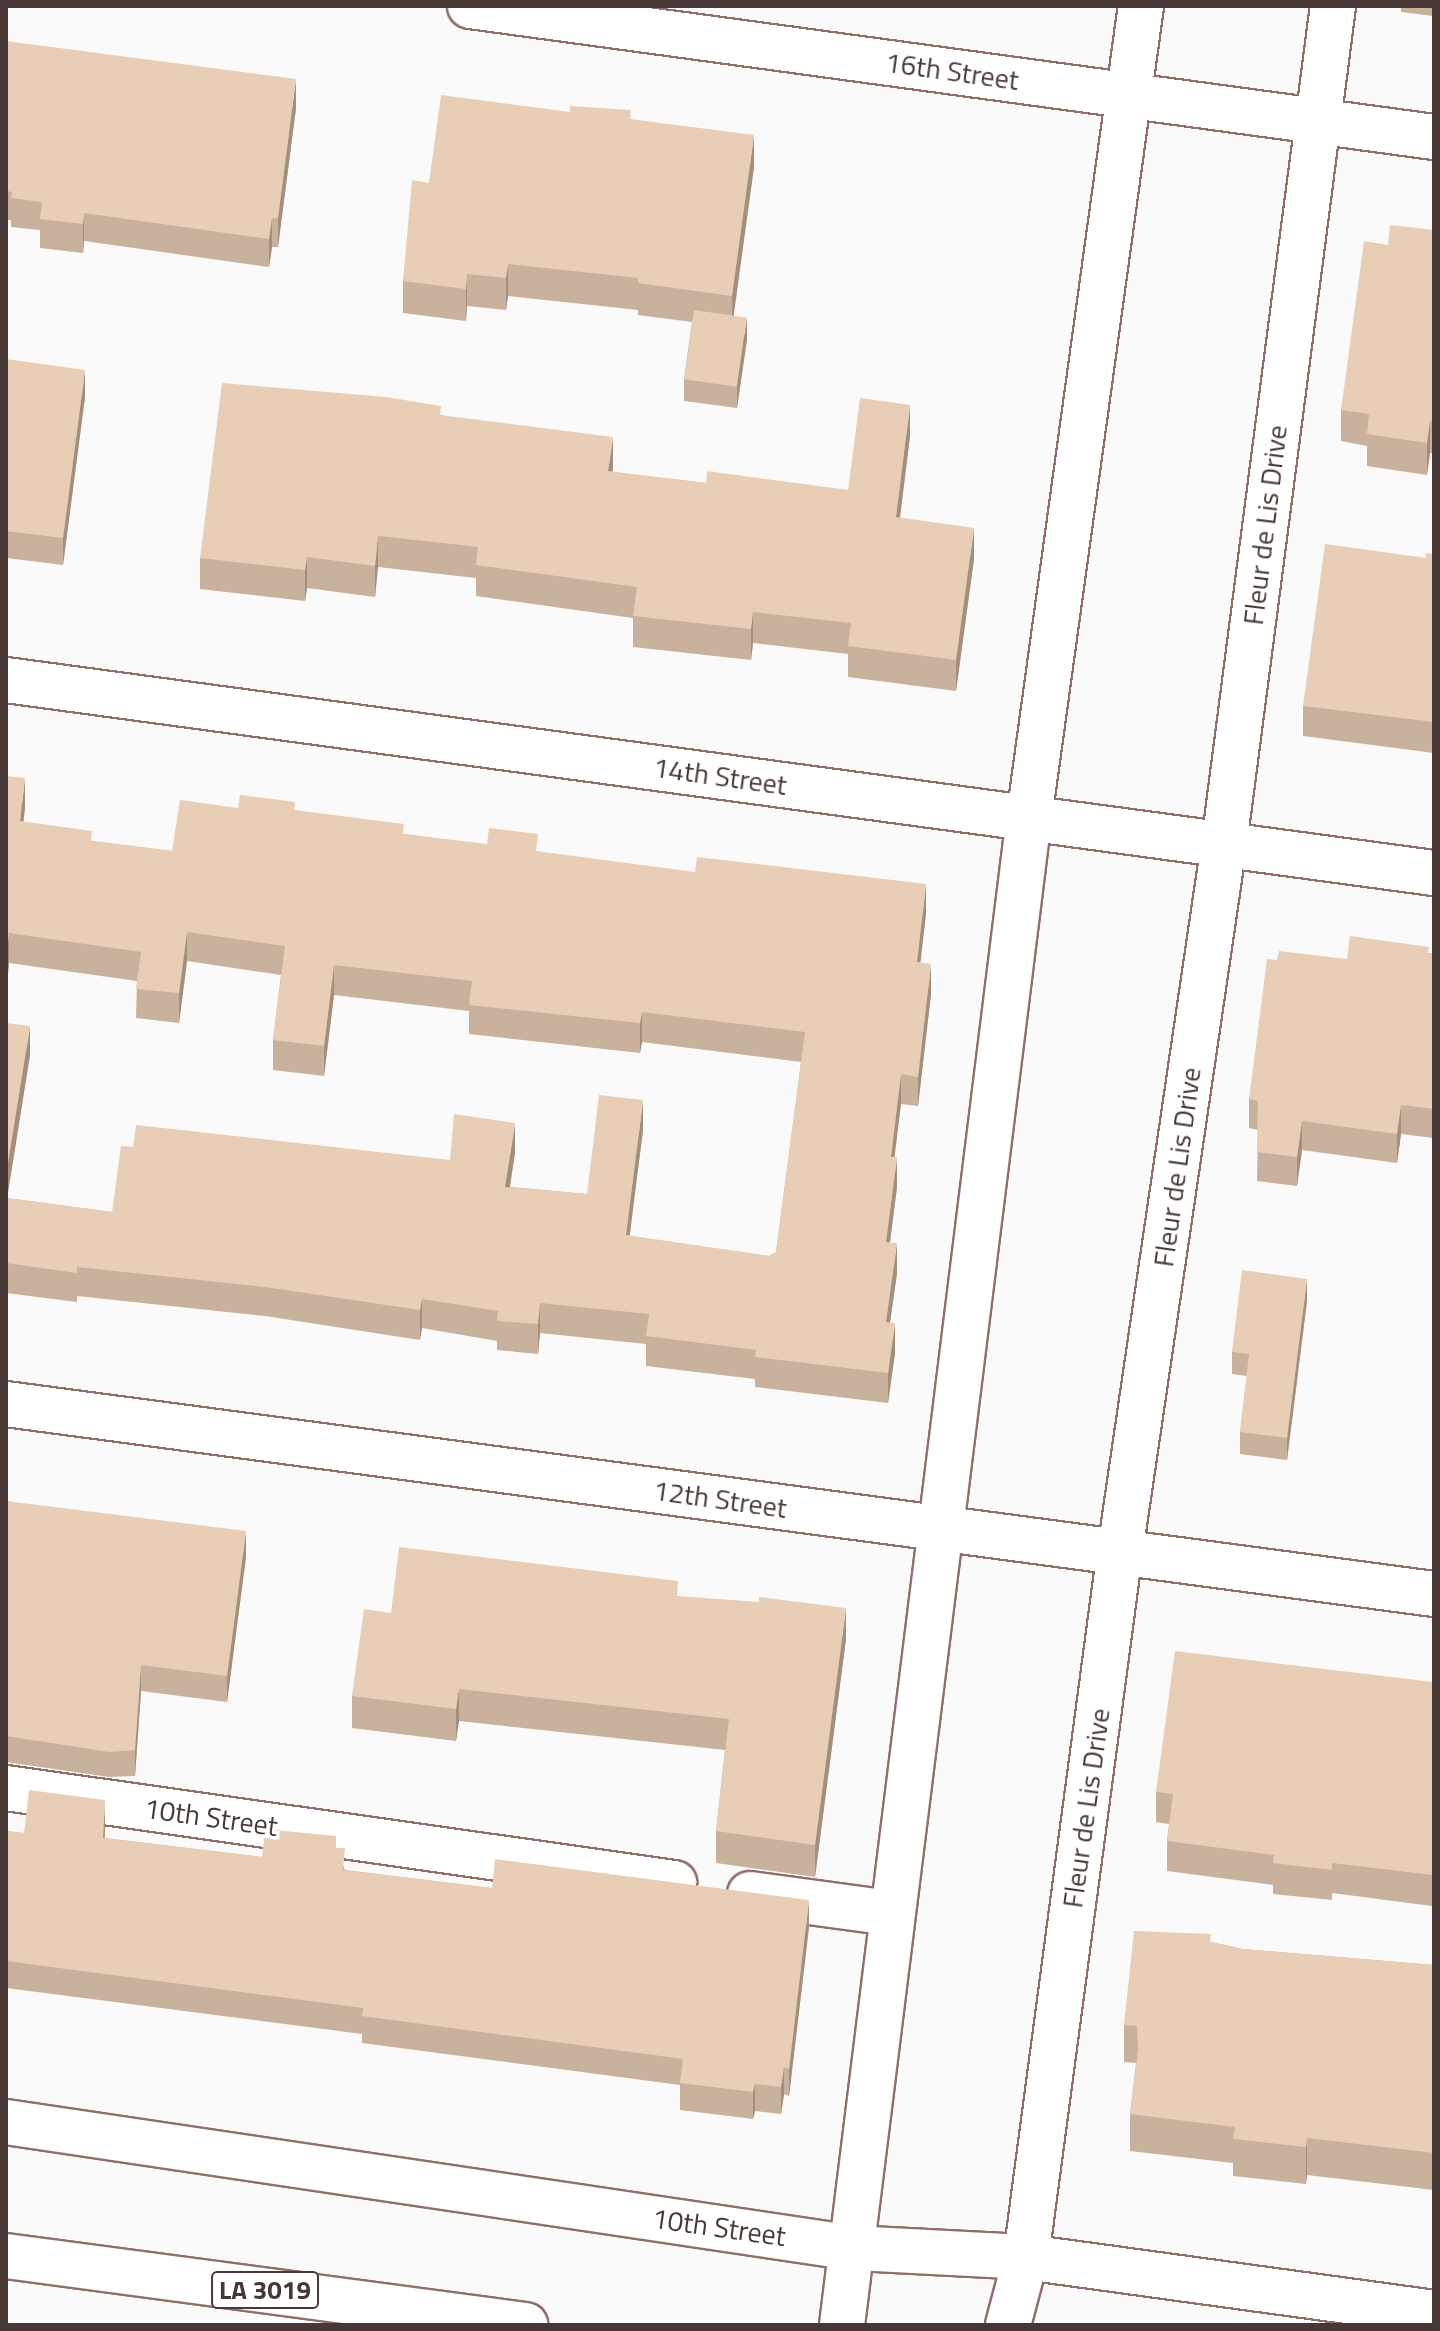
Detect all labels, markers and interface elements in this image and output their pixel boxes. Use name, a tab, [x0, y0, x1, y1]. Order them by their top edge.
street label: 16th Street	[883, 45, 1021, 97]
street label: Fleur de Lis Drive	[1236, 423, 1294, 627]
street label: 14th Street	[651, 750, 789, 802]
street label: Fleur de Lis Drive	[1146, 1065, 1208, 1269]
street label: 12th Street	[651, 1473, 789, 1525]
street label: Fleur de Lis Drive	[1055, 1706, 1117, 1910]
street label: 10th Street	[142, 1791, 280, 1843]
street label: 10th Street	[650, 2201, 788, 2253]
road number: LA 3019	[211, 2268, 319, 2312]

